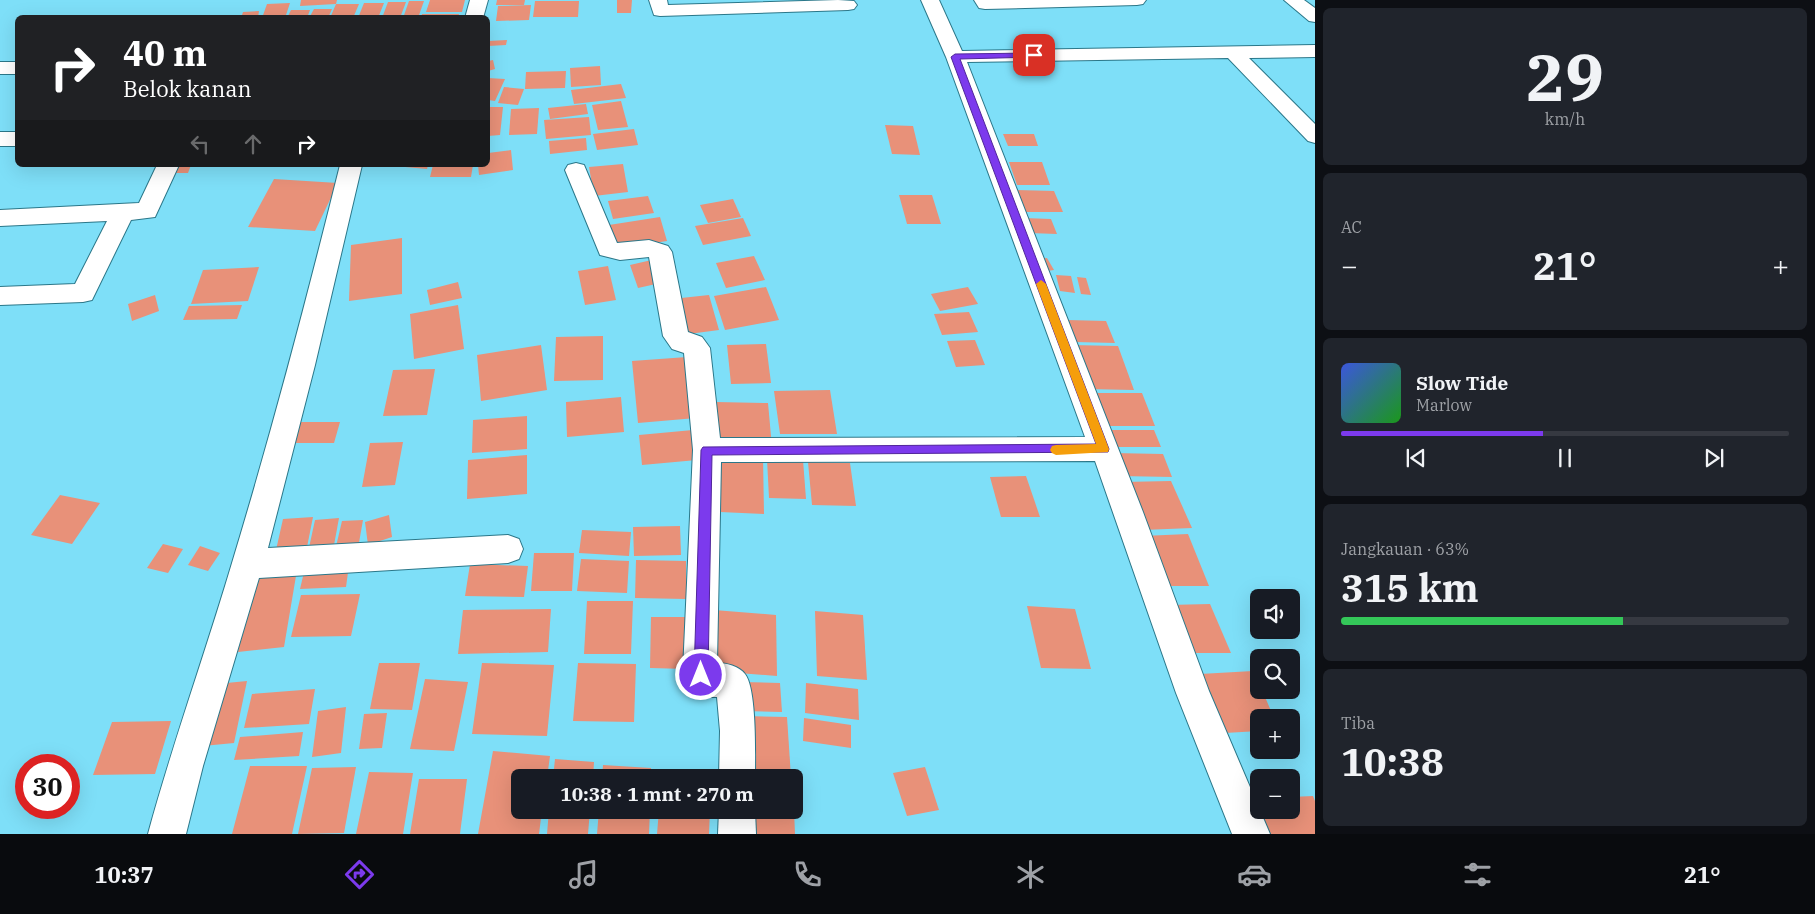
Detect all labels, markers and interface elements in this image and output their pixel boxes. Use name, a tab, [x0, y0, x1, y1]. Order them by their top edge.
text: 40 m	[123, 30, 207, 76]
pin	[1013, 34, 1055, 76]
text: 29	[1526, 34, 1604, 119]
icon: right	[40, 35, 105, 100]
icon: arrive	[1020, 41, 1048, 69]
text: Belok kanan	[123, 74, 251, 103]
text: km/h	[1545, 109, 1585, 129]
icon: left	[186, 130, 214, 158]
icon: ahead	[239, 130, 267, 158]
icon: right	[292, 130, 320, 158]
text: AC	[1341, 217, 1362, 237]
text: 21°	[1533, 241, 1597, 290]
text: −	[1341, 247, 1358, 284]
text: +	[1772, 247, 1789, 284]
text: Slow Tide	[1416, 371, 1508, 395]
text: Marlow	[1416, 395, 1472, 415]
icon: previous	[1402, 444, 1430, 472]
icon: pause	[1551, 444, 1579, 472]
icon: next	[1700, 444, 1728, 472]
text: Jangkauan · 63%	[1341, 539, 1469, 559]
text: 315 km	[1341, 563, 1479, 612]
map controls	[1250, 589, 1300, 819]
button: sound	[1250, 589, 1300, 639]
position arrow	[674, 648, 726, 700]
button: search	[1250, 649, 1300, 699]
button: +	[1250, 709, 1300, 759]
text: Tiba	[1341, 713, 1375, 733]
text: 10:38	[1341, 737, 1444, 786]
speed limit sign: 30	[15, 754, 80, 819]
button: −	[1250, 769, 1300, 819]
text: 10:38 · 1 mnt · 270 m	[560, 782, 754, 806]
icon: directions	[342, 857, 377, 892]
icon: music	[566, 857, 601, 892]
icon: phone	[790, 857, 825, 892]
icon: climate	[1013, 857, 1048, 892]
icon: car	[1237, 857, 1272, 892]
icon: filters	[1460, 857, 1495, 892]
text: 10:37	[94, 860, 154, 889]
text: 21°	[1684, 860, 1721, 889]

